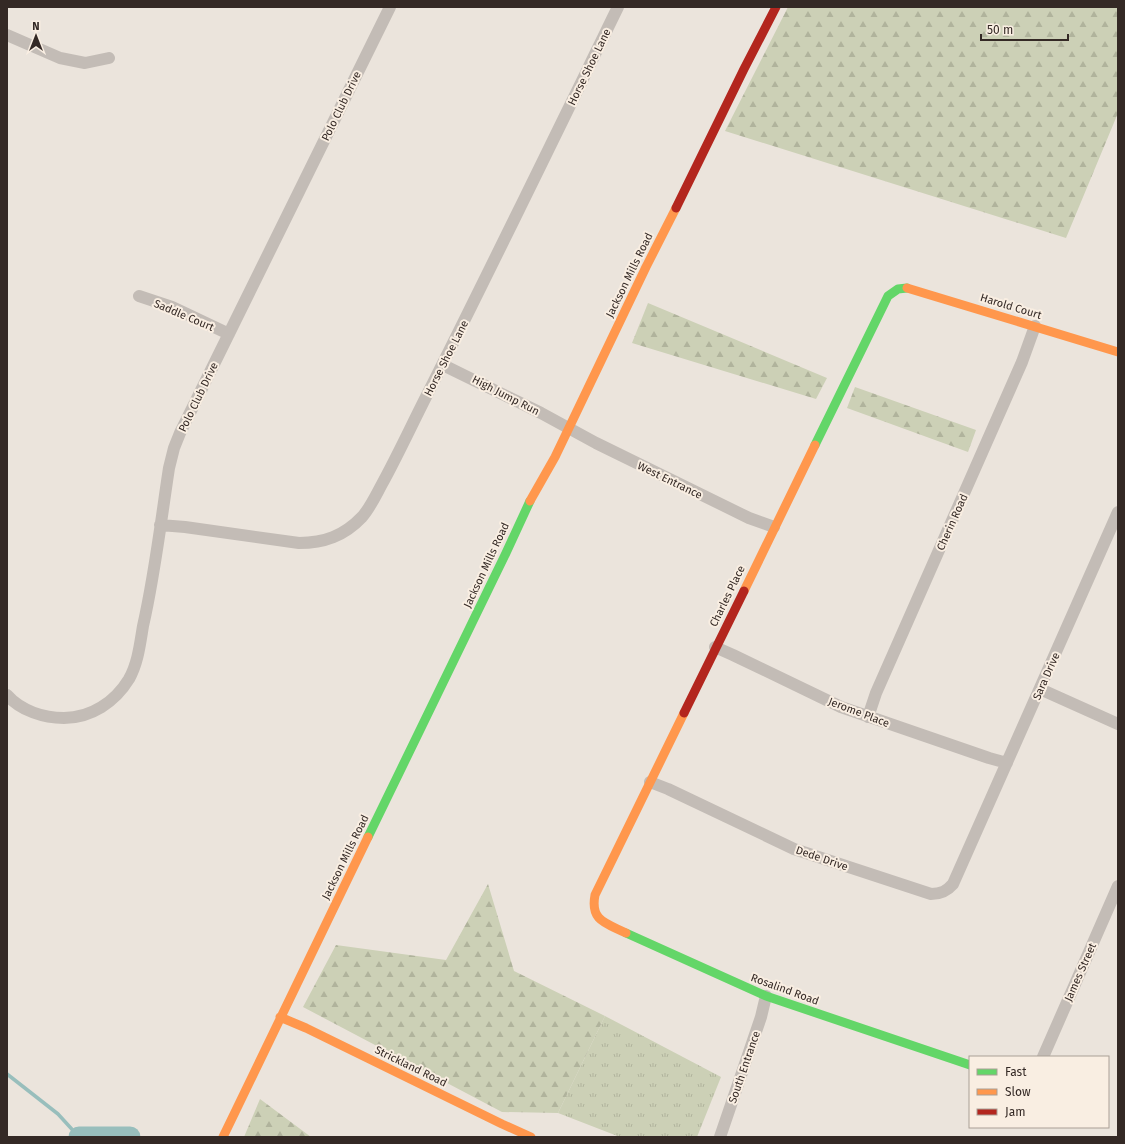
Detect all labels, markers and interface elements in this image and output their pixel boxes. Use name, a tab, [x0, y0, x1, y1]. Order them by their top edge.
north arrow	[16, 16, 56, 56]
scale bar	[981, 16, 1068, 42]
text: N	[32, 20, 40, 33]
text: 50 m	[987, 23, 1013, 37]
street label: Horse Shoe Lane	[565, 27, 614, 108]
street label: Polo Club Drive	[319, 69, 364, 143]
street label: Jackson Mills Road	[603, 231, 656, 320]
street label: Harold Court	[979, 291, 1043, 322]
street label: Saddle Court	[152, 297, 216, 334]
street label: Horse Shoe Lane	[422, 318, 471, 398]
street label: Polo Club Drive	[176, 360, 221, 434]
street label: High Jump Run	[470, 373, 542, 418]
street label: West Entrance	[635, 459, 704, 502]
street label: Cherin Road	[934, 492, 971, 553]
street label: Jackson Mills Road	[461, 520, 512, 610]
street label: Charles Place	[707, 564, 748, 629]
street label: Sara Drive	[1030, 650, 1063, 702]
street label: Jerome Place	[826, 695, 891, 730]
street label: Jackson Mills Road	[319, 813, 372, 902]
street label: Dede Drive	[794, 843, 850, 873]
street label: James Street	[1062, 941, 1099, 1003]
street label: Rosalind Road	[749, 971, 821, 1008]
street label: South Entrance	[726, 1029, 763, 1105]
street label: Strickland Road	[373, 1043, 449, 1090]
legend	[969, 1056, 1109, 1128]
text: Fast	[1005, 1065, 1027, 1079]
text: Slow	[1005, 1085, 1031, 1099]
text: Jam	[1005, 1105, 1025, 1119]

